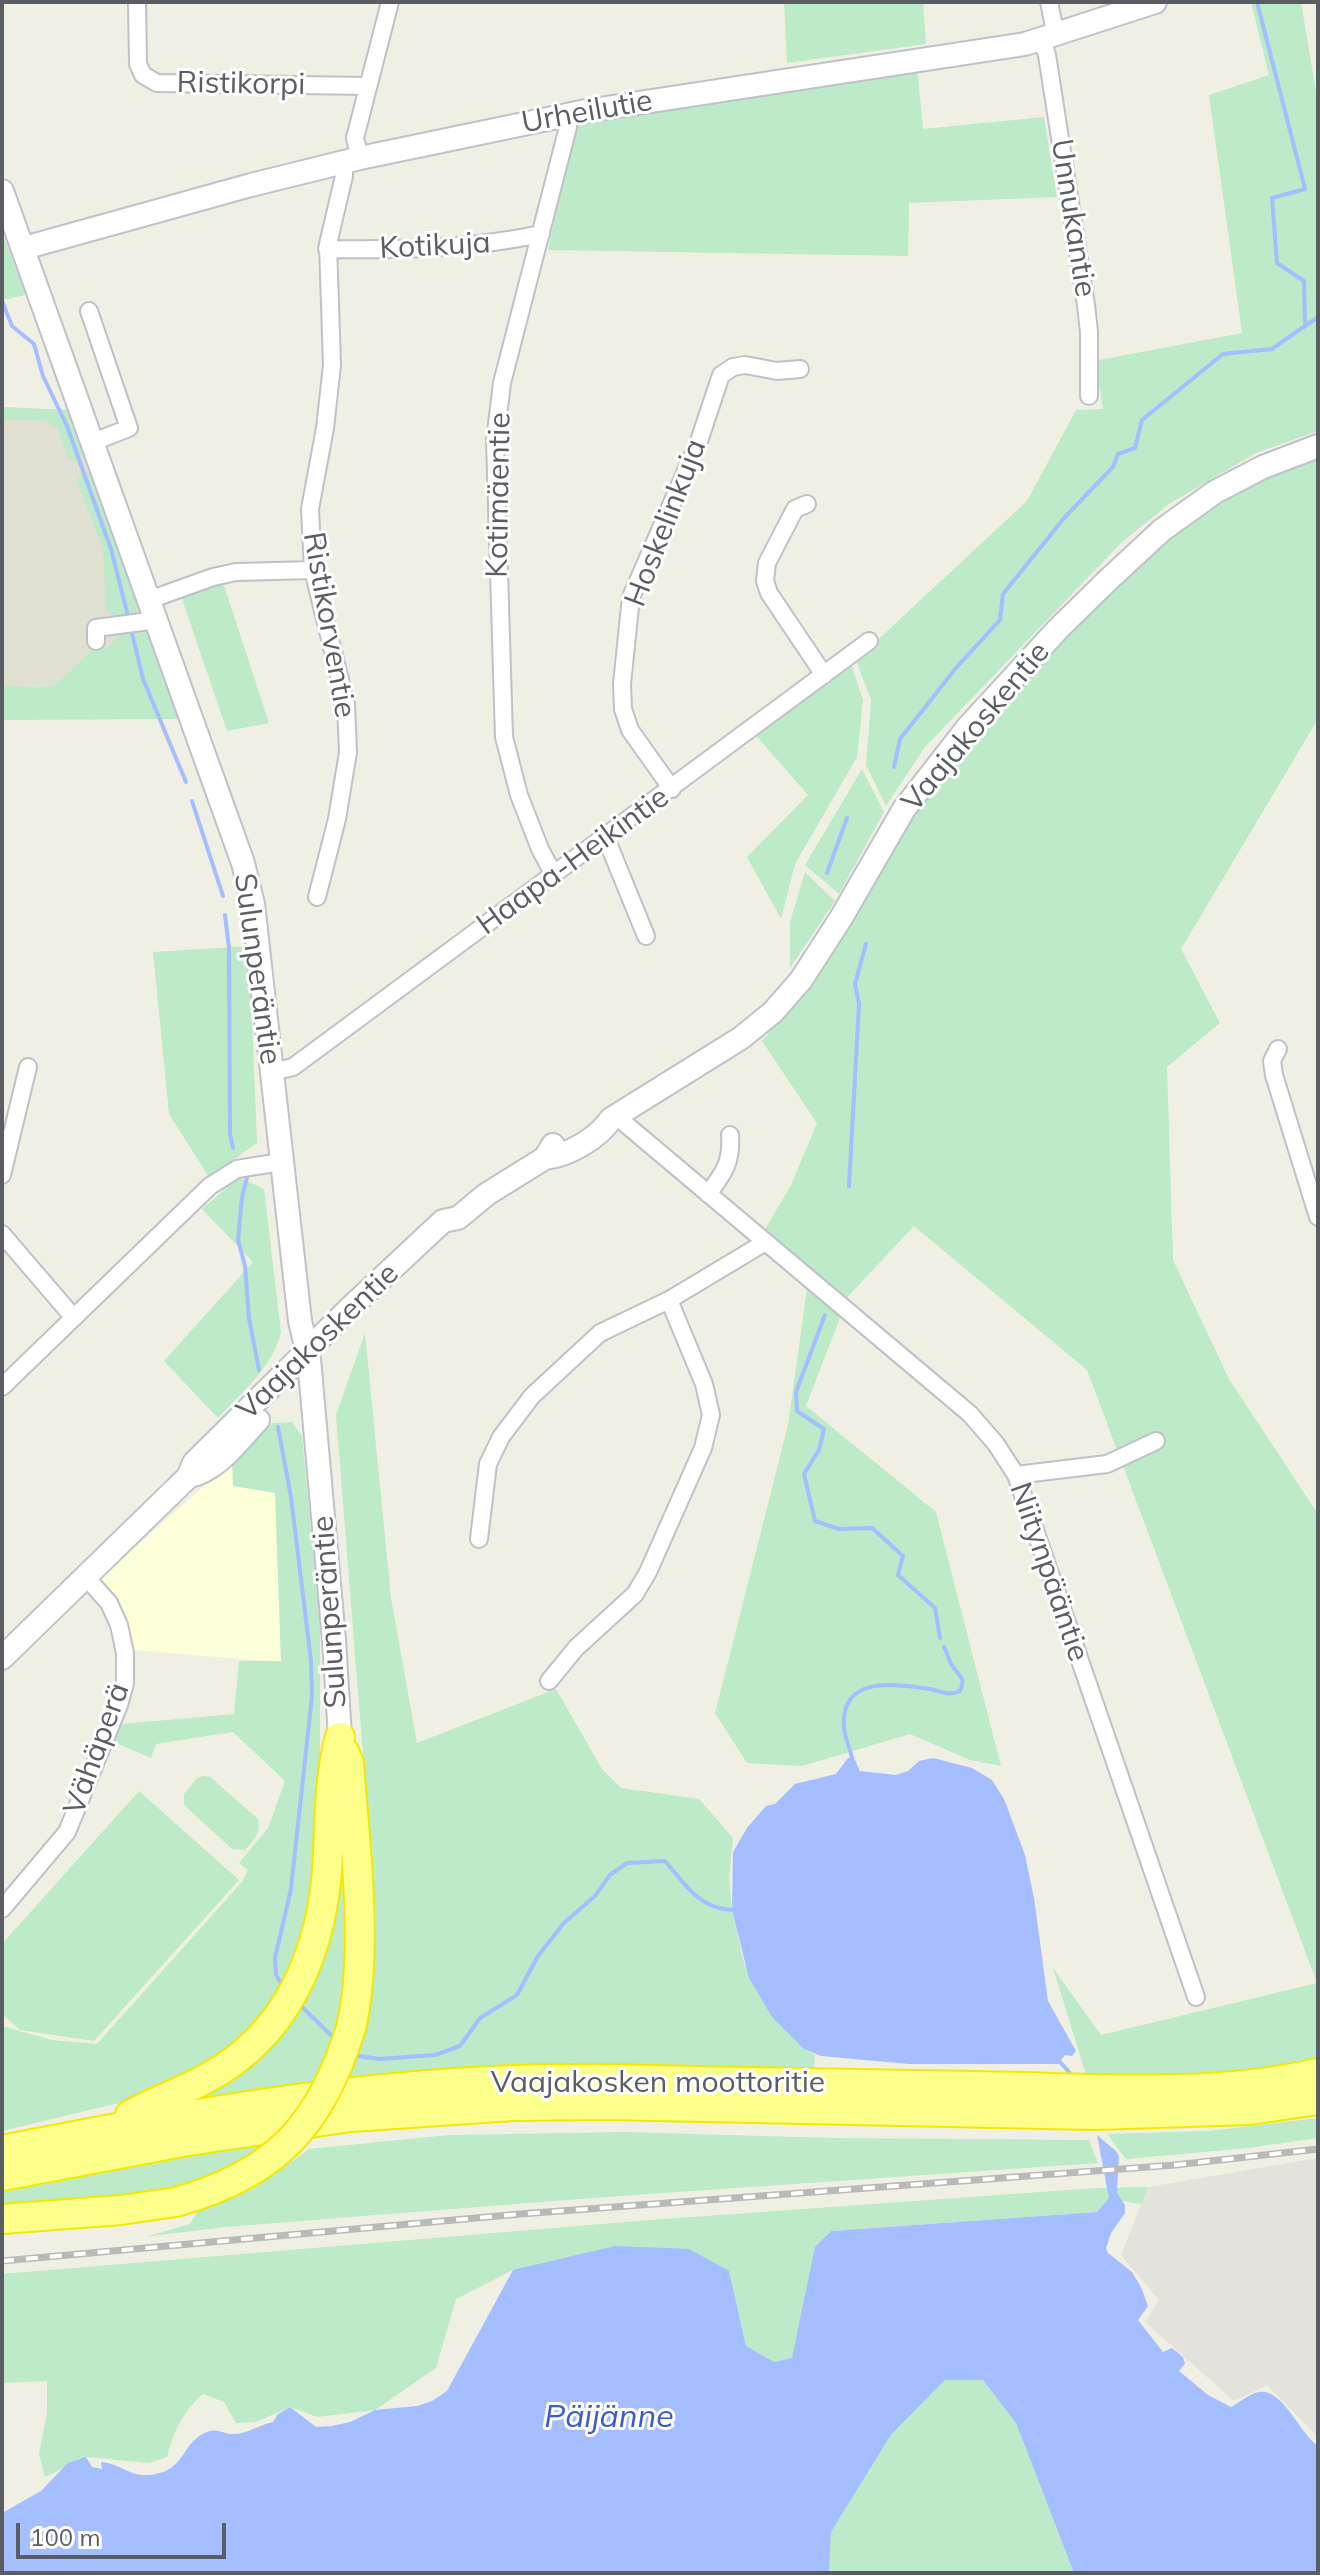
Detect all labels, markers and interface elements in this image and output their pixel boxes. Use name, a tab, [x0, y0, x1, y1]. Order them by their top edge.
street label: Ristikorpi	[176, 65, 306, 103]
street label: Urheilutie	[519, 83, 655, 141]
street label: Unnukantie	[1043, 137, 1103, 299]
street label: Kotikuja	[379, 225, 491, 267]
street label: Kotimäentie	[480, 412, 518, 578]
street label: Hoskelinkuja	[618, 434, 714, 612]
street label: Ristikorventie	[295, 529, 363, 721]
street label: Vaajakoskentie	[895, 635, 1057, 819]
street label: Haapa-Heikintie	[470, 779, 676, 943]
street label: Sulunperäntie	[226, 871, 288, 1067]
street label: Vaajakoskentie	[230, 1256, 406, 1428]
street label: Niitynpääntie	[1002, 1478, 1096, 1666]
street label: Sulunperäntie	[305, 1515, 355, 1709]
street label: Vähäperä	[57, 1678, 137, 1820]
street label: Vaajakosken moottoritie	[491, 2065, 825, 2101]
water label: Päijänne	[544, 2398, 674, 2436]
scale bar	[20, 2507, 230, 2557]
text: 100 m	[30, 2522, 101, 2552]

